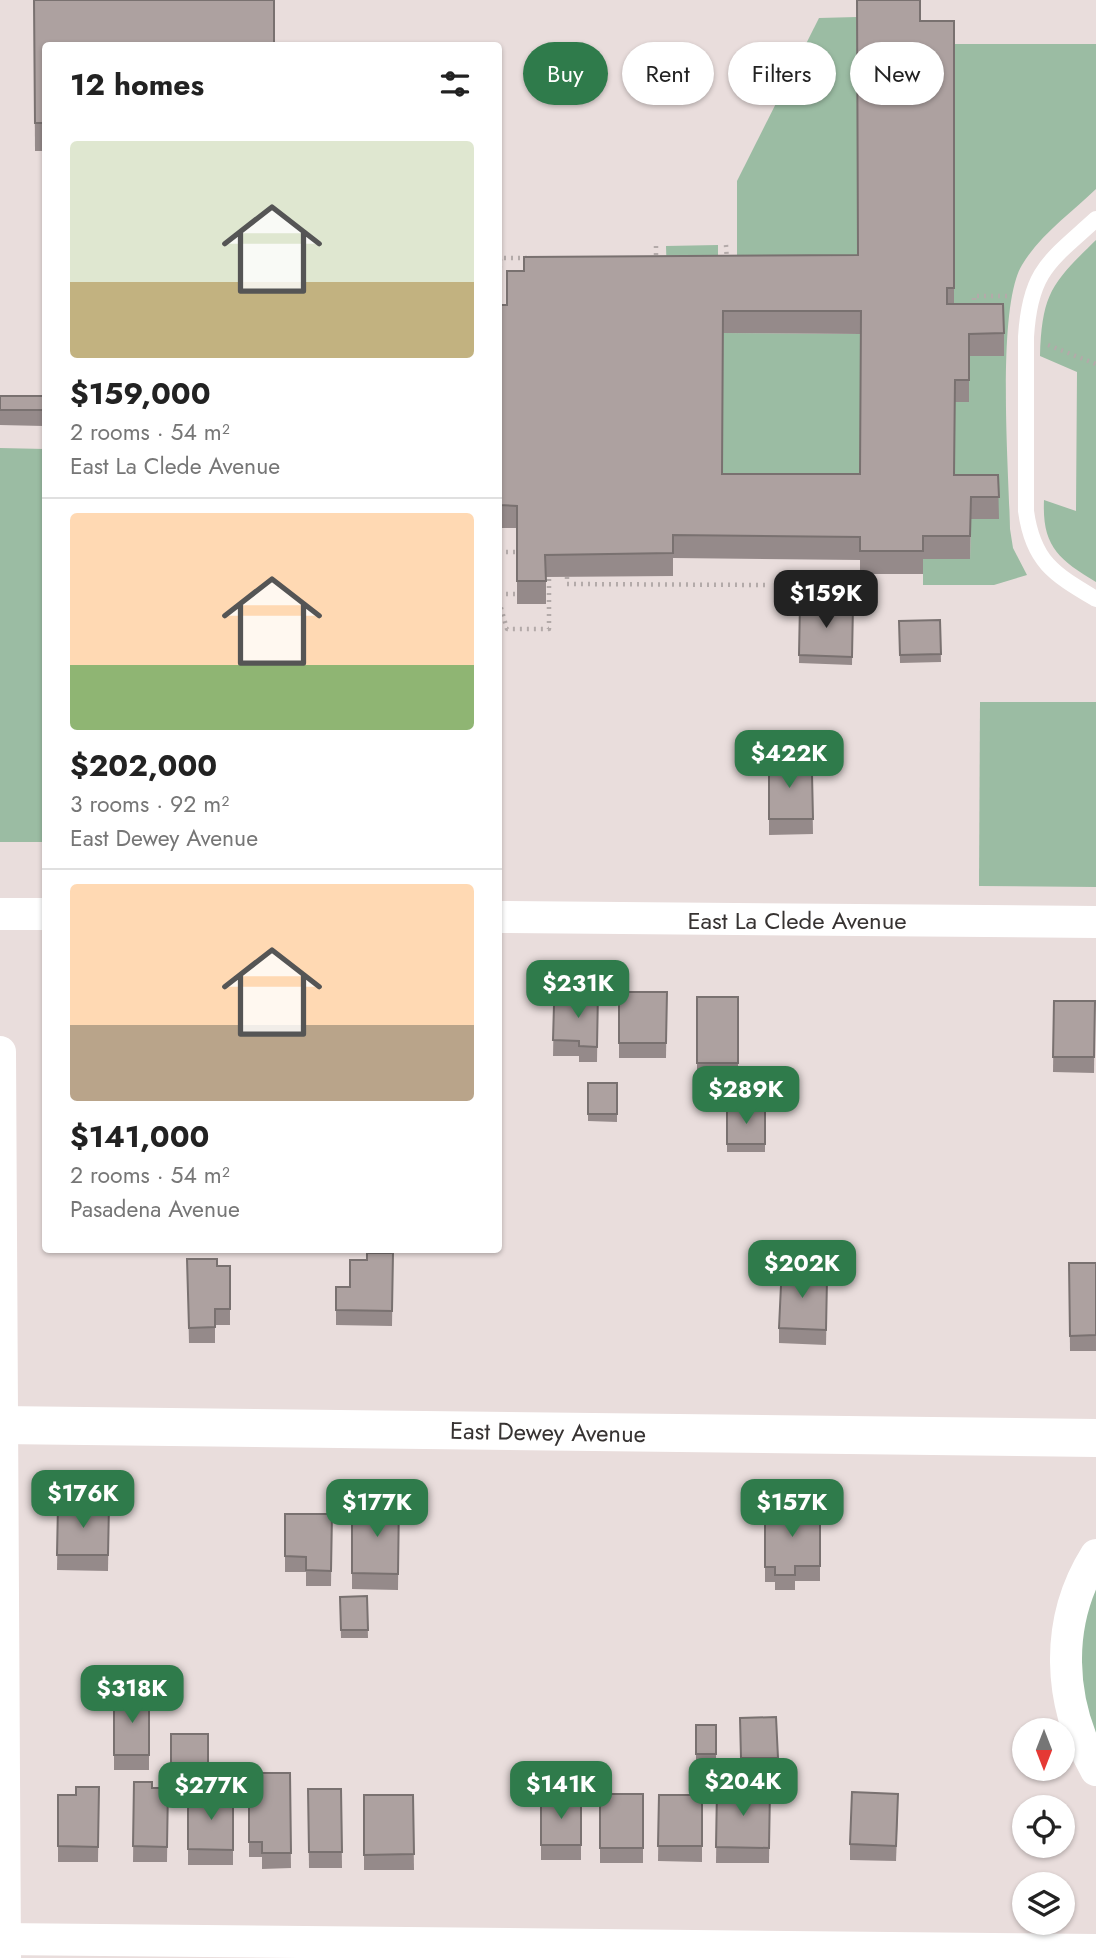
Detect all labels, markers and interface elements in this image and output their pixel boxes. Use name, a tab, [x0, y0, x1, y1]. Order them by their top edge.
chip: Buy	[523, 42, 608, 105]
chip: Rent	[622, 42, 714, 105]
chip: Filters	[728, 42, 836, 105]
chip: New	[850, 42, 944, 105]
text: 12 homes	[70, 63, 204, 106]
icon: filters	[436, 65, 474, 103]
icon: home	[209, 186, 335, 312]
text: $159,000	[70, 372, 211, 415]
text: 2 rooms · 54 m²	[70, 415, 230, 449]
text: East La Clede Avenue	[70, 449, 280, 483]
icon: home	[209, 558, 335, 684]
pin: $159K	[777, 570, 875, 630]
text: $159K	[790, 576, 862, 610]
pin: $422K	[740, 730, 838, 790]
text: $422K	[751, 736, 827, 770]
text: $202,000	[70, 744, 217, 787]
text: 3 rooms · 92 m²	[70, 787, 229, 821]
text: East Dewey Avenue	[70, 821, 258, 855]
street label: East La Clede Avenue	[687, 903, 907, 938]
icon: home	[209, 929, 335, 1055]
pin: $231K	[529, 960, 627, 1020]
text: $231K	[542, 966, 614, 1000]
pin: $289K	[697, 1066, 795, 1126]
text: $289K	[708, 1072, 784, 1106]
text: $141,000	[70, 1115, 209, 1158]
text: 2 rooms · 54 m²	[70, 1158, 230, 1192]
text: Pasadena Avenue	[70, 1192, 240, 1226]
pin: $202K	[753, 1240, 851, 1300]
text: $202K	[764, 1246, 840, 1280]
street label: East Dewey Avenue	[450, 1413, 646, 1451]
pin: $176K	[34, 1470, 132, 1530]
text: $176K	[47, 1476, 119, 1510]
pin: $177K	[328, 1480, 426, 1539]
pin: $157K	[743, 1480, 841, 1539]
text: $177K	[342, 1485, 412, 1519]
text: $157K	[757, 1485, 827, 1519]
pin: $318K	[83, 1666, 181, 1725]
text: $318K	[97, 1671, 167, 1705]
north arrow	[1012, 1718, 1074, 1782]
map controls	[1012, 1718, 1075, 1935]
pin: $204K	[694, 1758, 792, 1818]
pin: $277K	[162, 1762, 260, 1822]
pin: $141K	[512, 1762, 610, 1821]
text: $204K	[705, 1764, 781, 1798]
text: $141K	[526, 1767, 596, 1801]
text: $277K	[174, 1768, 248, 1802]
button: locate	[1012, 1795, 1075, 1858]
button: layers	[1012, 1872, 1075, 1935]

